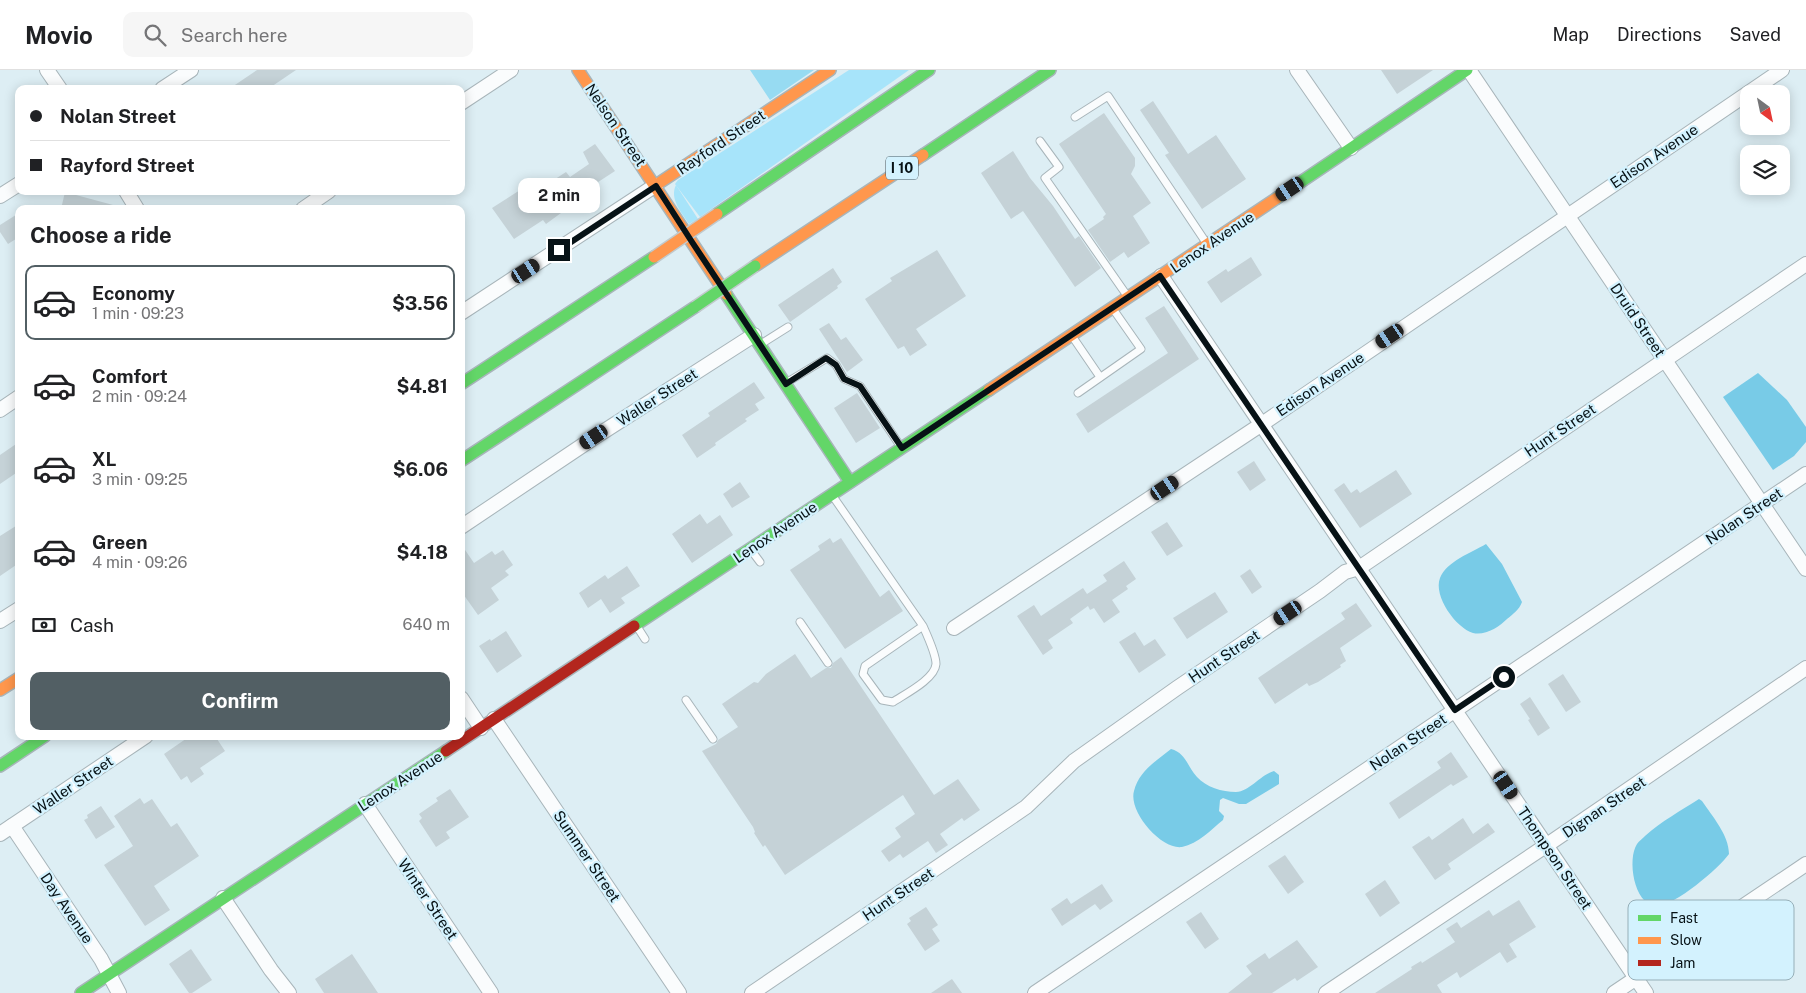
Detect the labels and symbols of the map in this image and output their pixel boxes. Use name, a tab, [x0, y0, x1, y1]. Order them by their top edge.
street label: Nelson Street	[582, 80, 650, 170]
north arrow	[1740, 85, 1790, 135]
street label: Rayford Street	[674, 106, 768, 178]
street label: Edison Avenue	[1607, 120, 1701, 192]
road number: I 10	[886, 156, 918, 180]
car	[1273, 174, 1306, 204]
callout: 2 min	[518, 178, 600, 212]
street label: Lenox Avenue	[1167, 208, 1257, 276]
route end	[548, 239, 570, 261]
car	[509, 257, 542, 285]
street label: Druid Street	[1607, 280, 1669, 360]
car	[1373, 321, 1406, 351]
street label: Edison Avenue	[1273, 348, 1367, 420]
street label: Waller Street	[614, 365, 700, 429]
street label: Hunt Street	[1521, 400, 1599, 460]
car	[577, 422, 610, 452]
car	[1148, 473, 1181, 503]
street label: Nolan Street	[1703, 484, 1786, 548]
street label: Lenox Avenue	[730, 498, 820, 566]
car	[1271, 598, 1304, 628]
street label: Hunt Street	[1185, 626, 1263, 686]
route start	[1493, 666, 1515, 688]
street label: Nolan Street	[1367, 710, 1450, 774]
street label: Lenox Avenue	[355, 747, 445, 815]
street label: Waller Street	[30, 752, 116, 818]
car	[1491, 768, 1520, 802]
street label: Dignan Street	[1559, 773, 1649, 841]
street label: Thompson Street	[1514, 803, 1596, 913]
street label: Summer Street	[550, 807, 624, 905]
street label: Winter Street	[395, 855, 461, 943]
street label: Hunt Street	[859, 864, 937, 924]
street label: Day Avenue	[37, 869, 97, 947]
legend	[1628, 900, 1794, 980]
text: Fast	[1670, 910, 1698, 926]
text: Slow	[1670, 932, 1702, 948]
text: Jam	[1670, 955, 1695, 971]

